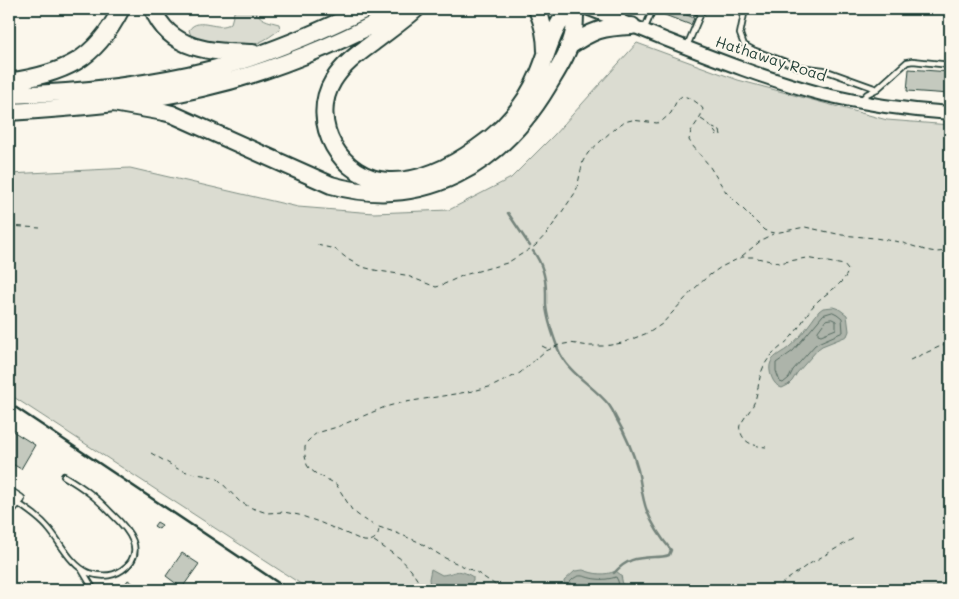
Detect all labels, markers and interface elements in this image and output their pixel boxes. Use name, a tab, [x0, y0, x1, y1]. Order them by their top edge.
street label: Hathaway Road	[713, 31, 829, 85]

